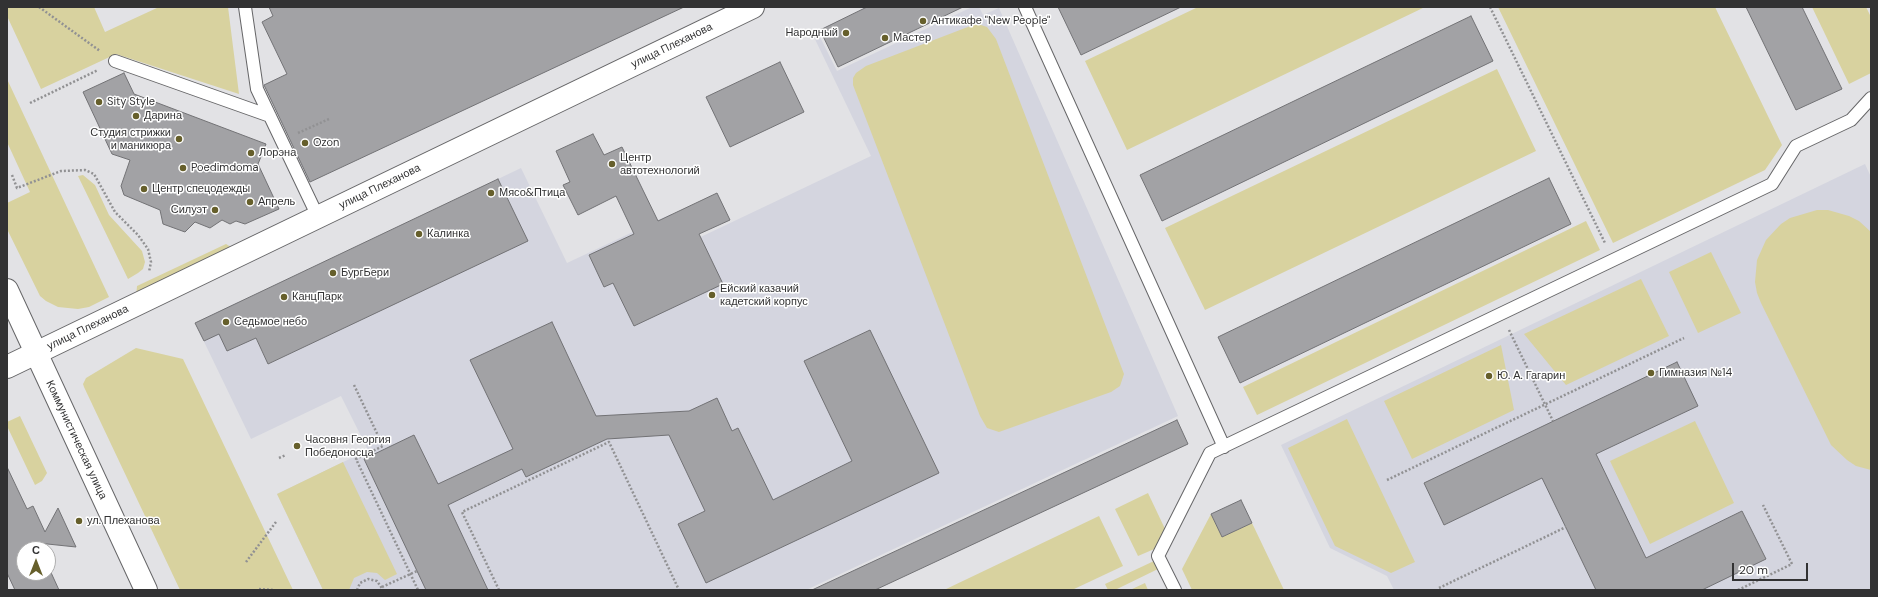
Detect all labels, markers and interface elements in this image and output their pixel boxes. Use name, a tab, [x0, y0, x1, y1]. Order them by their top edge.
place label: Антикафе "New People"	[931, 14, 1050, 28]
marker: Антикафе "New People"	[918, 16, 928, 26]
street label: улица Плеханова	[629, 21, 715, 71]
place label: Народный	[785, 26, 838, 40]
marker: Народный	[841, 28, 851, 38]
place label: Мастер	[893, 31, 931, 45]
marker: Мастер	[880, 33, 890, 43]
place label: Sity Style	[107, 95, 155, 109]
marker: Sity Style	[94, 97, 104, 107]
place label: Дарина	[144, 109, 182, 123]
marker: Дарина	[131, 111, 141, 121]
place label: Студия стрижки и маникюра	[90, 126, 171, 152]
marker: Студия стрижки и маникюра	[174, 134, 184, 144]
place label: Ozon	[313, 136, 339, 150]
marker: Ozon	[300, 138, 310, 148]
place label: Лорэна	[259, 146, 296, 160]
marker: Лорэна	[246, 148, 256, 158]
place label: Центр автотехнологий	[620, 151, 700, 177]
marker: Центр автотехнологий	[607, 159, 617, 169]
place label: Poedimdoma	[191, 161, 258, 175]
street label: улица Плеханова	[337, 162, 423, 212]
marker: Poedimdoma	[178, 163, 188, 173]
place label: Центр спецодежды	[152, 182, 250, 196]
marker: Центр спецодежды	[139, 184, 149, 194]
place label: Мясо&Птица	[499, 186, 565, 200]
marker: Мясо&Птица	[486, 188, 496, 198]
place label: Апрель	[258, 195, 295, 209]
marker: Апрель	[245, 197, 255, 207]
place label: Силуэт	[171, 203, 207, 217]
marker: Силуэт	[210, 205, 220, 215]
place label: Калинка	[427, 227, 469, 241]
marker: Калинка	[414, 229, 424, 239]
place label: БургБери	[341, 266, 389, 280]
marker: БургБери	[328, 268, 338, 278]
place label: Ейский казачий кадетский корпус	[720, 282, 808, 308]
place label: КанцПарк	[292, 290, 342, 304]
marker: Ейский казачий кадетский корпус	[707, 290, 717, 300]
marker: КанцПарк	[279, 292, 289, 302]
street label: улица Плеханова	[45, 303, 131, 353]
place label: Седьмое небо	[234, 315, 307, 329]
marker: Седьмое небо	[221, 317, 231, 327]
place label: Гимназия №14	[1659, 366, 1732, 380]
marker: Гимназия №14	[1646, 368, 1656, 378]
place label: Ю. А. Гагарин	[1497, 369, 1565, 383]
marker: Ю. А. Гагарин	[1484, 371, 1494, 381]
street label: Коммунистическая улица	[43, 378, 109, 502]
place label: Часовня Георгия Победоносца	[305, 433, 391, 459]
marker: Часовня Георгия Победоносца	[292, 441, 302, 451]
place label: ул. Плеханова	[87, 514, 160, 528]
marker: ул. Плеханова	[74, 516, 84, 526]
north arrow	[16, 541, 56, 581]
text: С	[32, 543, 40, 557]
scale bar	[1734, 555, 1810, 581]
text: 20 m	[1739, 562, 1768, 578]

